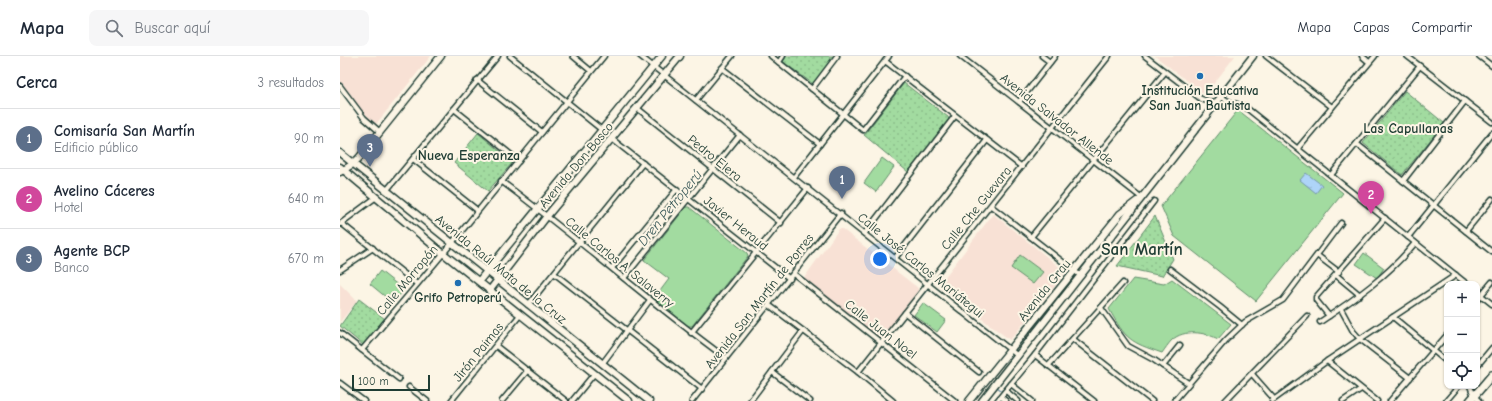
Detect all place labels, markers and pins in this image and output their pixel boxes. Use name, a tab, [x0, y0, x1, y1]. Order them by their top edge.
marker: Institución Educativa San Juan Bautista	[1195, 71, 1205, 81]
place label: Institución Educativa San Juan Bautista	[1141, 83, 1259, 113]
pin: 3	[357, 134, 383, 167]
pin: 1	[829, 166, 855, 199]
pin: 2	[1358, 181, 1384, 214]
marker: Grifo Petroperú	[453, 278, 463, 288]
place label: Grifo Petroperú	[414, 290, 502, 305]

